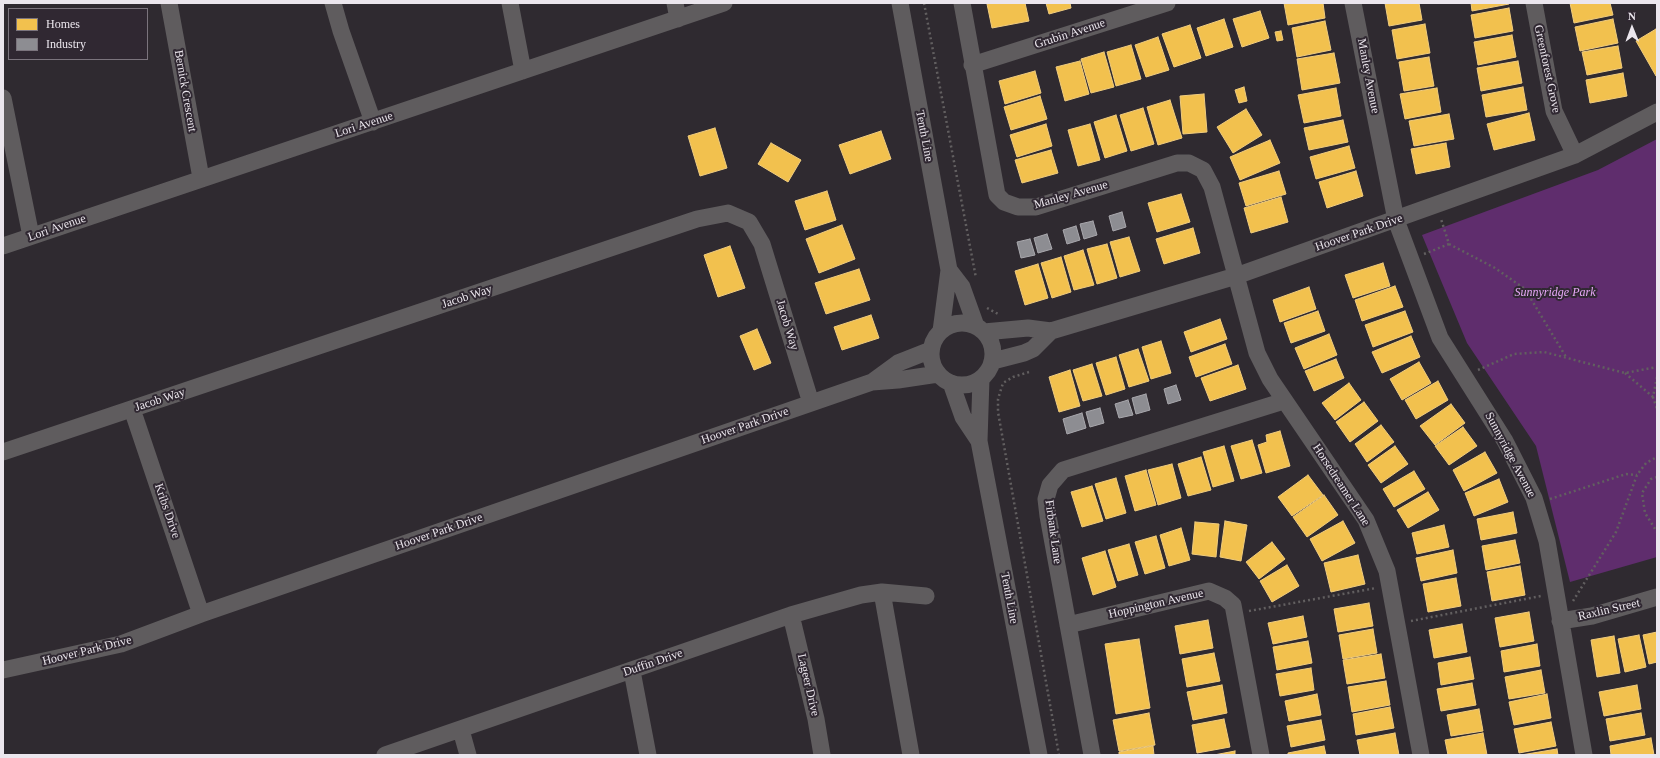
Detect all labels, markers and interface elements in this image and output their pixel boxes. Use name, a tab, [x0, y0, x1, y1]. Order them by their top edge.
legend	[8, 8, 148, 60]
north arrow	[1612, 8, 1652, 48]
text: N	[1628, 10, 1636, 22]
street label: Grubin Avenue	[1033, 16, 1107, 52]
text: Homes	[46, 17, 80, 31]
street label: Greenforest Grove	[1531, 24, 1563, 114]
text: Industry	[46, 37, 86, 51]
street label: Manley Avenue	[1354, 37, 1382, 115]
street label: Bernick Crescent	[171, 49, 199, 133]
street label: Lori Avenue	[333, 109, 395, 141]
street label: Tenth Line	[912, 109, 936, 163]
street label: Manley Avenue	[1032, 178, 1110, 212]
street label: Lori Avenue	[26, 211, 88, 245]
street label: Hoover Park Drive	[1313, 211, 1405, 255]
street label: Jacob Way	[440, 282, 494, 312]
park label: Sunnyridge Park	[1515, 286, 1595, 300]
street label: Jacob Way	[773, 298, 801, 352]
street label: Jacob Way	[133, 385, 187, 415]
street label: Hoover Park Drive	[699, 404, 791, 448]
street label: Sunnyridge Avenue	[1481, 410, 1539, 500]
street label: Horsedreamer Lane	[1309, 441, 1373, 529]
street label: Kribs Drive	[151, 482, 183, 540]
street label: Firbank Lane	[1041, 499, 1065, 565]
street label: Hoover Park Drive	[393, 510, 485, 554]
street label: Tenth Line	[997, 571, 1021, 625]
street label: Hoppington Avenue	[1107, 586, 1205, 622]
street label: Raxlin Street	[1577, 596, 1641, 624]
street label: Hoover Park Drive	[41, 633, 133, 669]
street label: Duffin Drive	[621, 646, 685, 680]
street label: Lageer Drive	[794, 652, 822, 718]

